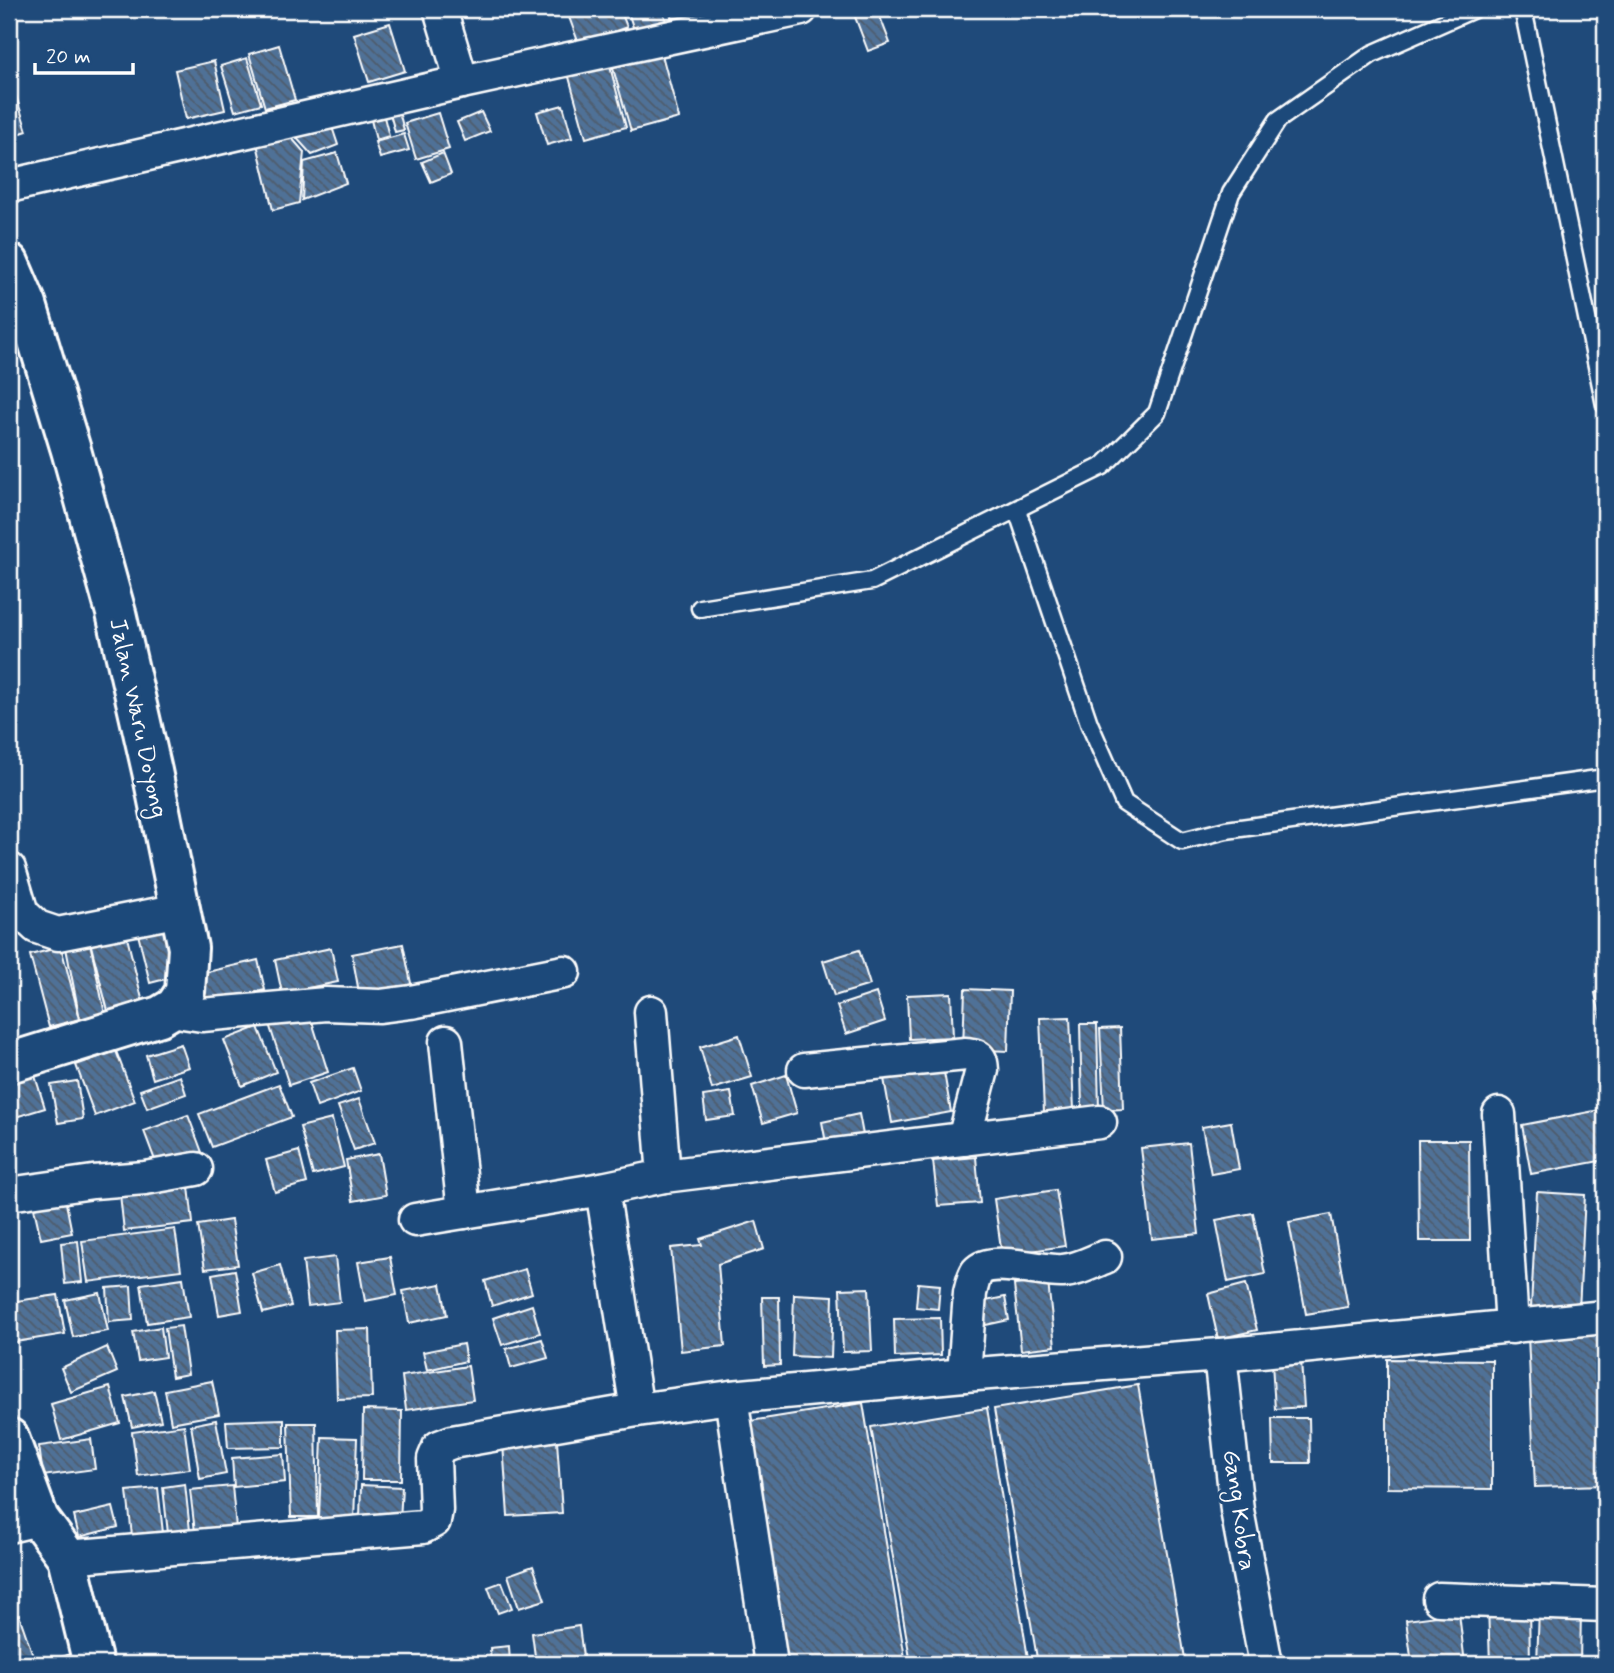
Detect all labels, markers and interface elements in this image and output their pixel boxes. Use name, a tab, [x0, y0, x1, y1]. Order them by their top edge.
scale bar	[35, 32, 133, 76]
text: 20 m	[46, 43, 91, 71]
street label: Jalan Waru Doyong	[99, 616, 174, 821]
street label: Gang Kobra	[1213, 1448, 1262, 1573]

